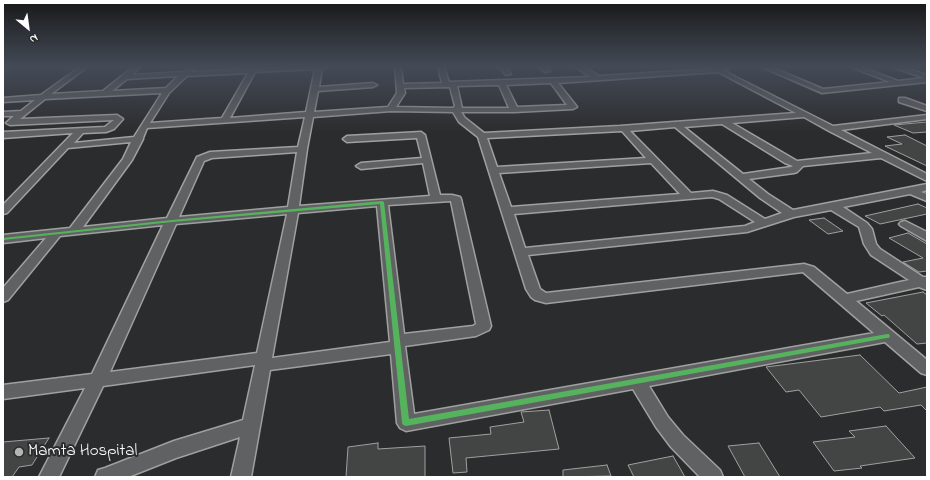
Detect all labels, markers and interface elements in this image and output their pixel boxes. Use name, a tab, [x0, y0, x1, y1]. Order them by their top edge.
north arrow	[8, 8, 48, 48]
text: N	[27, 30, 41, 47]
place label: Mamta Hospital	[28, 442, 137, 462]
marker: Mamta Hospital	[13, 446, 25, 458]

